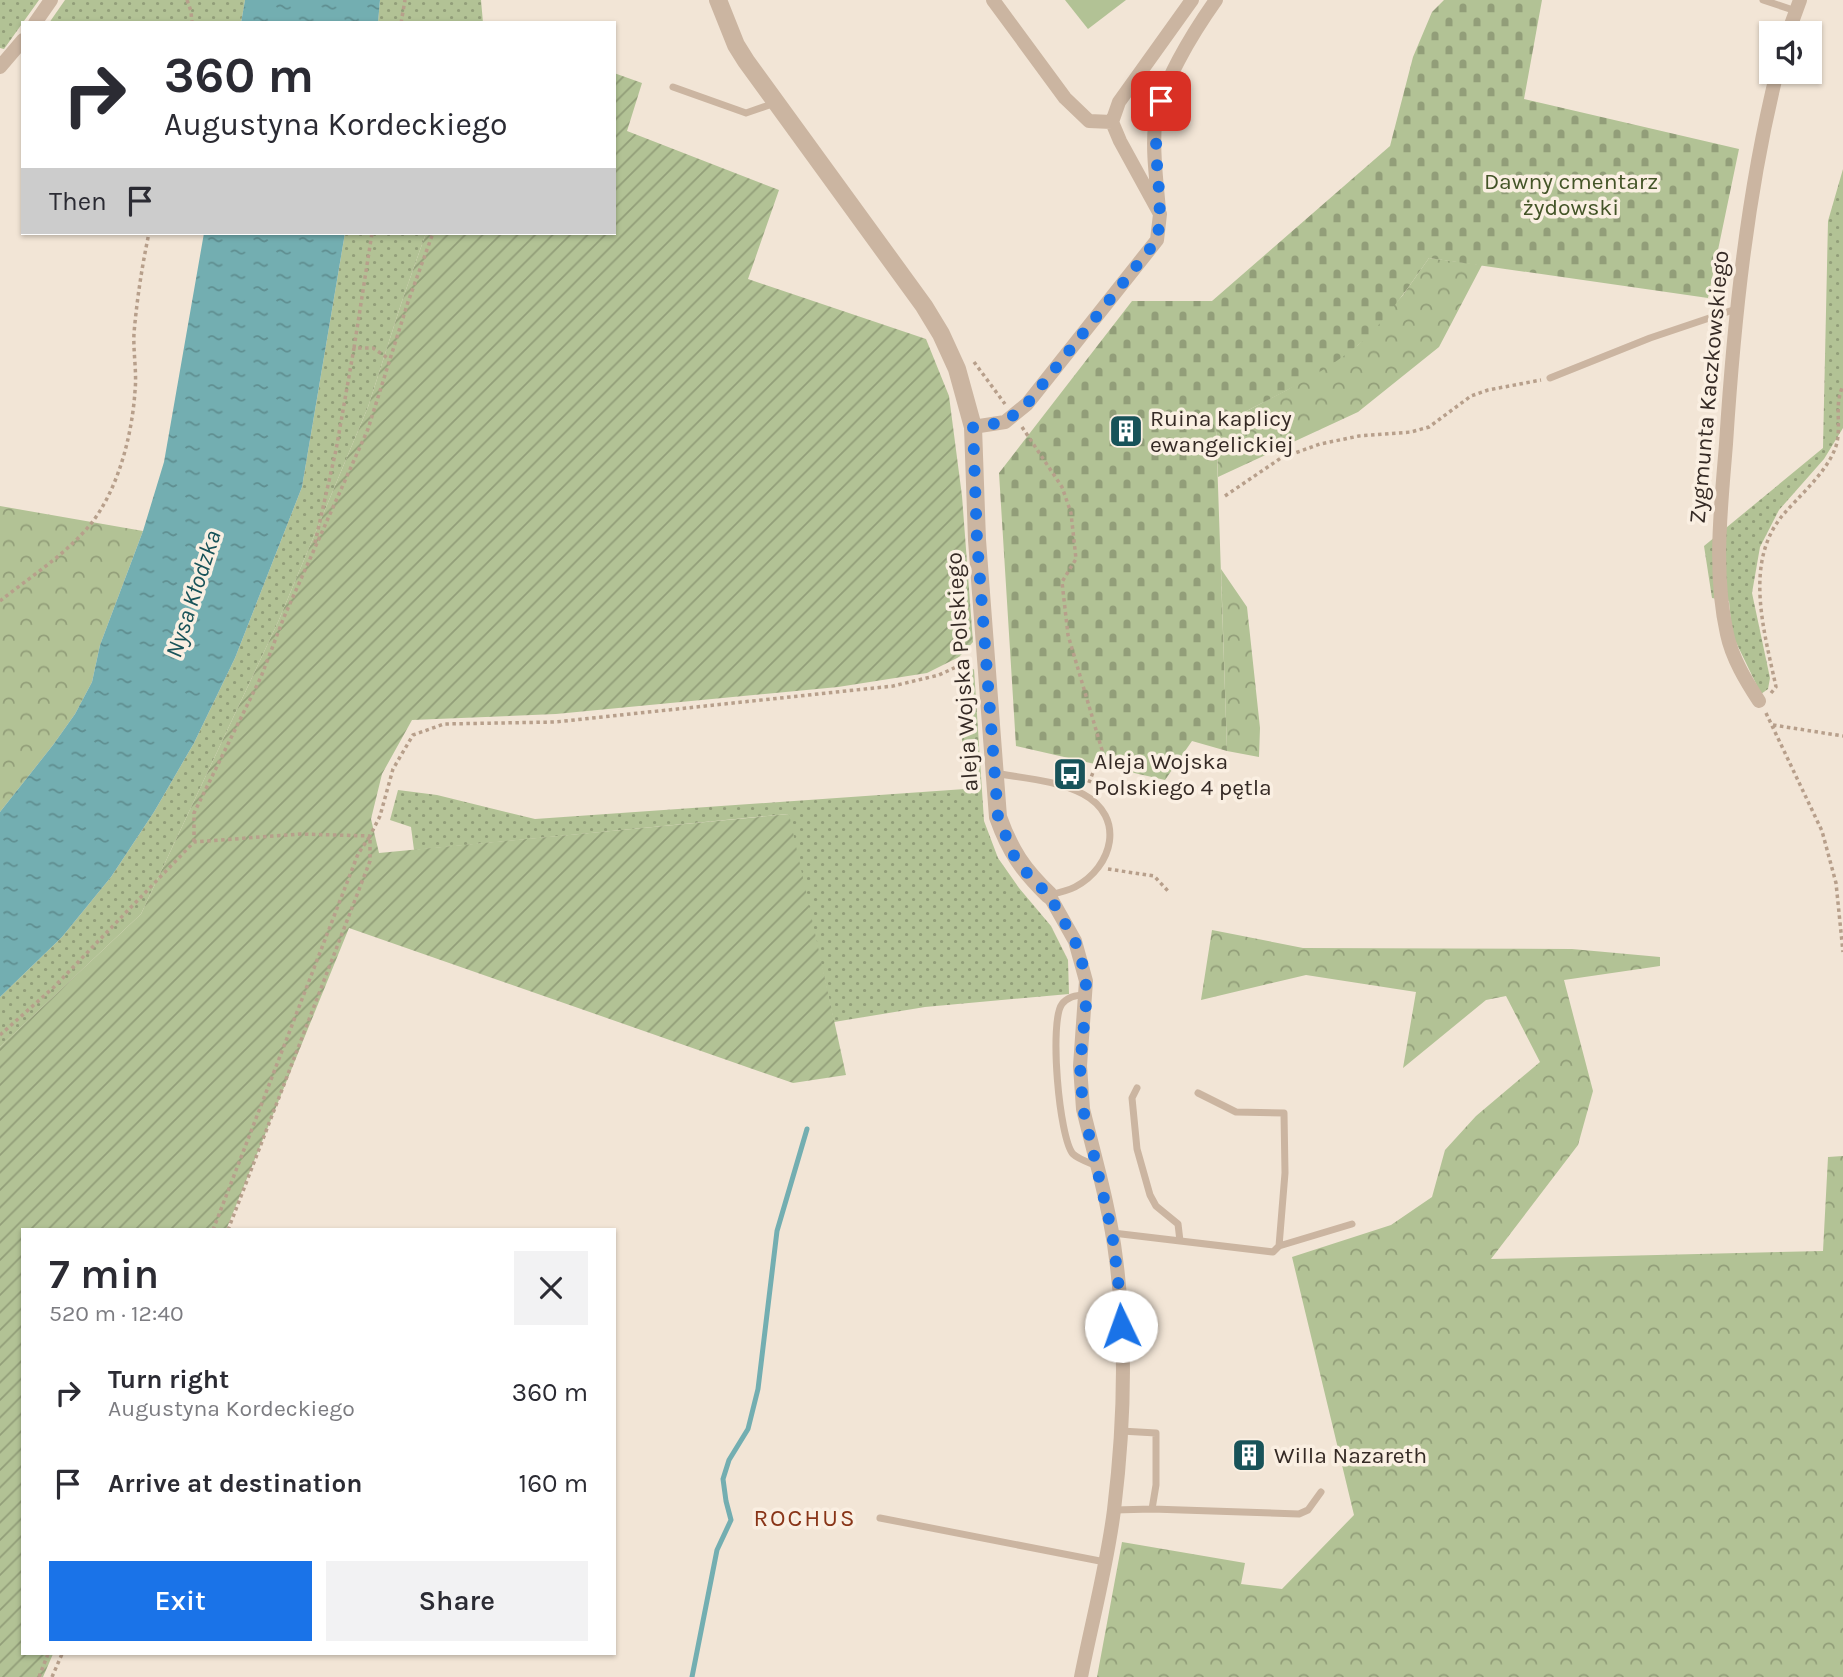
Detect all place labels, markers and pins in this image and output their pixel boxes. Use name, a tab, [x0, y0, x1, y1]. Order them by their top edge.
pin	[1131, 71, 1191, 131]
place label: Ruina kaplicy ewangelickiej	[1150, 405, 1294, 458]
building icon: Ruina kaplicy ewangelickiej	[1107, 412, 1145, 450]
place label: Aleja Wojska Polskiego 4 pętla	[1094, 748, 1272, 801]
bus stop icon: Aleja Wojska Polskiego 4 pętla	[1051, 755, 1089, 793]
building icon: Willa Nazareth	[1230, 1436, 1268, 1474]
place label: Willa Nazareth	[1274, 1442, 1427, 1469]

